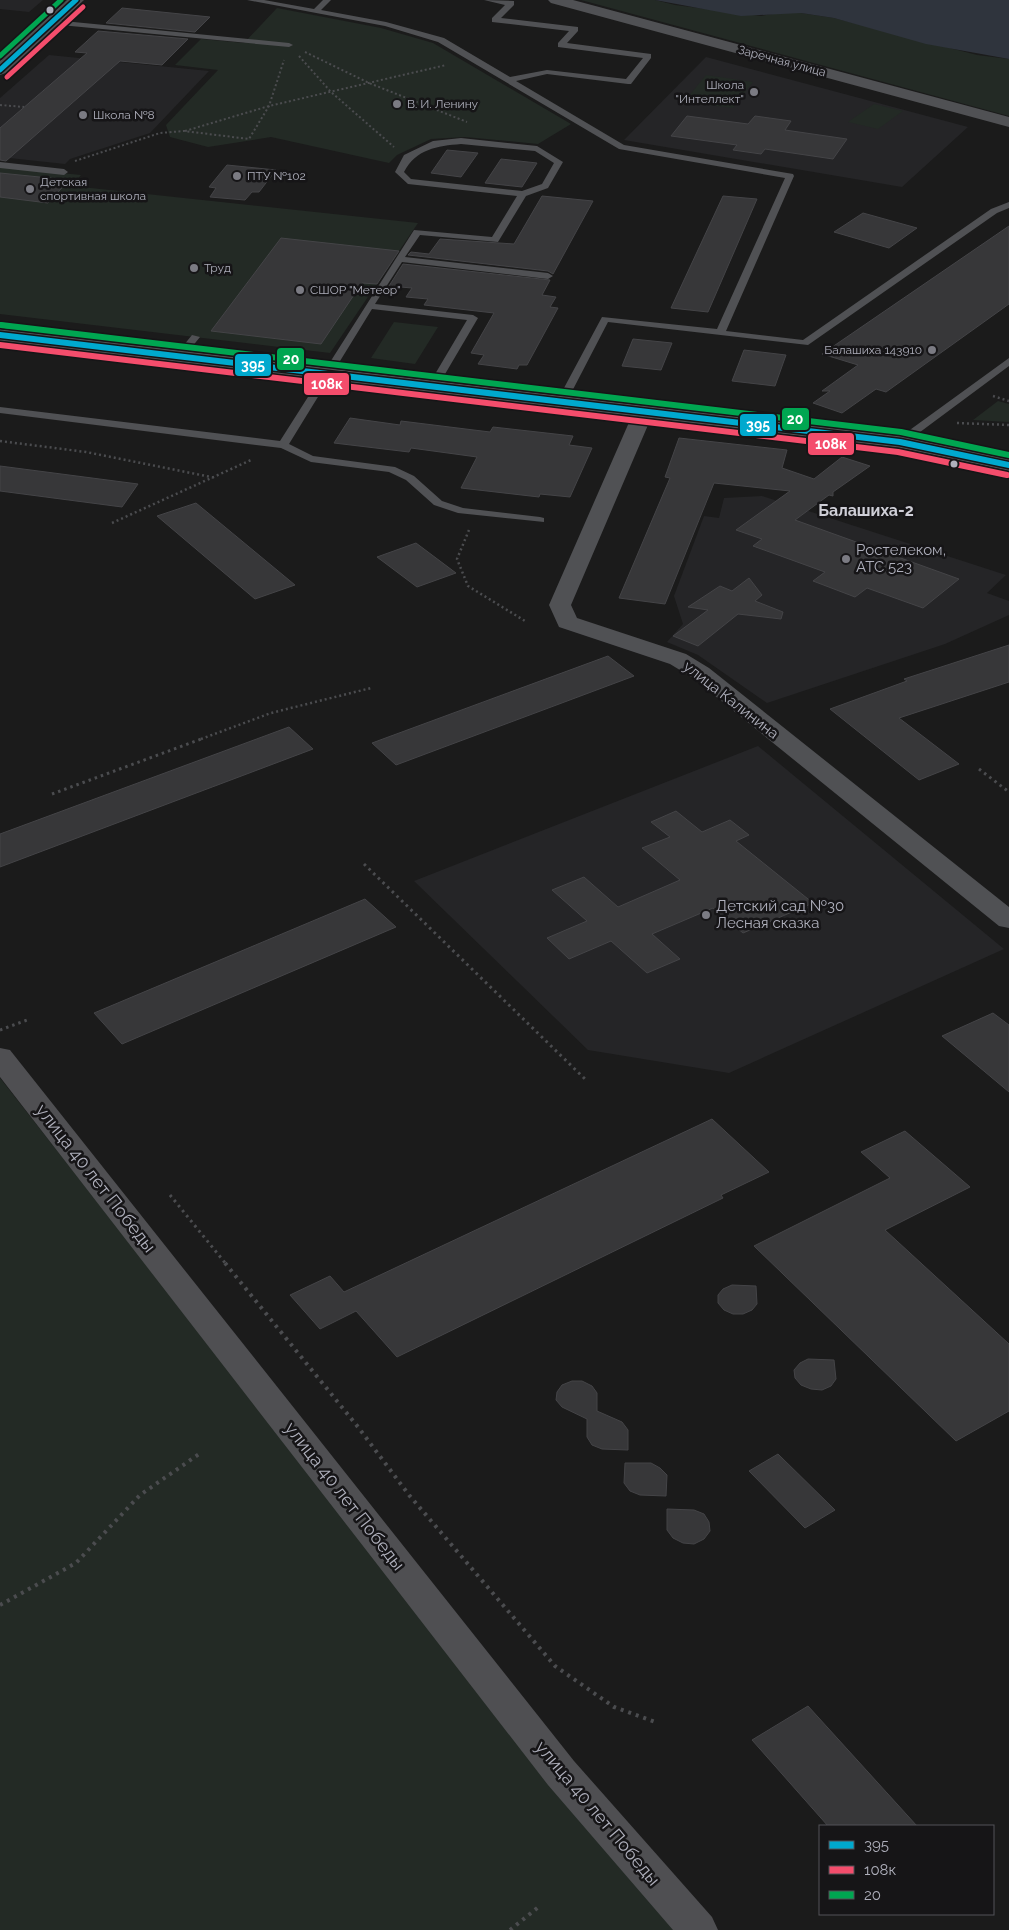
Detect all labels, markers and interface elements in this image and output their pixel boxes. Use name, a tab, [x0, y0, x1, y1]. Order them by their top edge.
unlabelled marker	[45, 5, 55, 15]
street label: Заречная улица	[737, 43, 827, 79]
place label: Школа "Интеллект"	[675, 78, 744, 106]
marker: Школа "Интеллект"	[748, 86, 760, 98]
place label: В. И. Ленину	[407, 97, 479, 111]
marker: В. И. Ленину	[391, 98, 403, 110]
place label: Школа №8	[93, 108, 155, 122]
marker: Школа №8	[77, 109, 89, 121]
place label: ПТУ №102	[247, 169, 306, 183]
marker: ПТУ №102	[231, 170, 243, 182]
place label: Детская спортивная школа	[40, 175, 146, 203]
marker: Детская спортивная школа	[24, 183, 36, 195]
place label: Труд	[204, 261, 231, 275]
marker: Труд	[188, 262, 200, 274]
place label: СШОР "Метеор"	[310, 283, 400, 297]
marker: СШОР "Метеор"	[294, 284, 306, 296]
place label: Балашиха 143910	[824, 343, 922, 357]
marker: Балашиха 143910	[926, 344, 938, 356]
line badge: 20	[276, 347, 305, 371]
text: 20	[283, 351, 299, 367]
line badge: 395	[234, 353, 272, 377]
text: 395	[241, 357, 265, 373]
line badge: 108к	[303, 372, 350, 396]
text: 108к	[311, 376, 343, 392]
line badge: 20	[781, 407, 810, 431]
text: 20	[787, 411, 803, 427]
line badge: 395	[739, 413, 777, 437]
text: 395	[746, 417, 770, 433]
line badge: 108к	[807, 432, 855, 456]
text: 108к	[815, 436, 847, 452]
unlabelled marker	[949, 459, 959, 469]
district label: Балашиха-2	[818, 501, 914, 520]
place label: Ростелеком, АТС 523	[856, 541, 946, 576]
marker: Ростелеком, АТС 523	[840, 553, 852, 565]
street label: улица Калинина	[680, 657, 782, 743]
place label: Детский сад №30 Лесная сказка	[716, 897, 844, 932]
marker: Детский сад №30 Лесная сказка	[700, 909, 712, 921]
street label: улица 40 лет Победы	[31, 1100, 161, 1256]
street label: улица 40 лет Победы	[280, 1418, 410, 1574]
street label: улица 40 лет Победы	[531, 1736, 665, 1890]
legend	[819, 1825, 994, 1915]
text: 395	[864, 1836, 889, 1854]
text: 108к	[864, 1861, 896, 1879]
text: 20	[864, 1886, 881, 1904]

